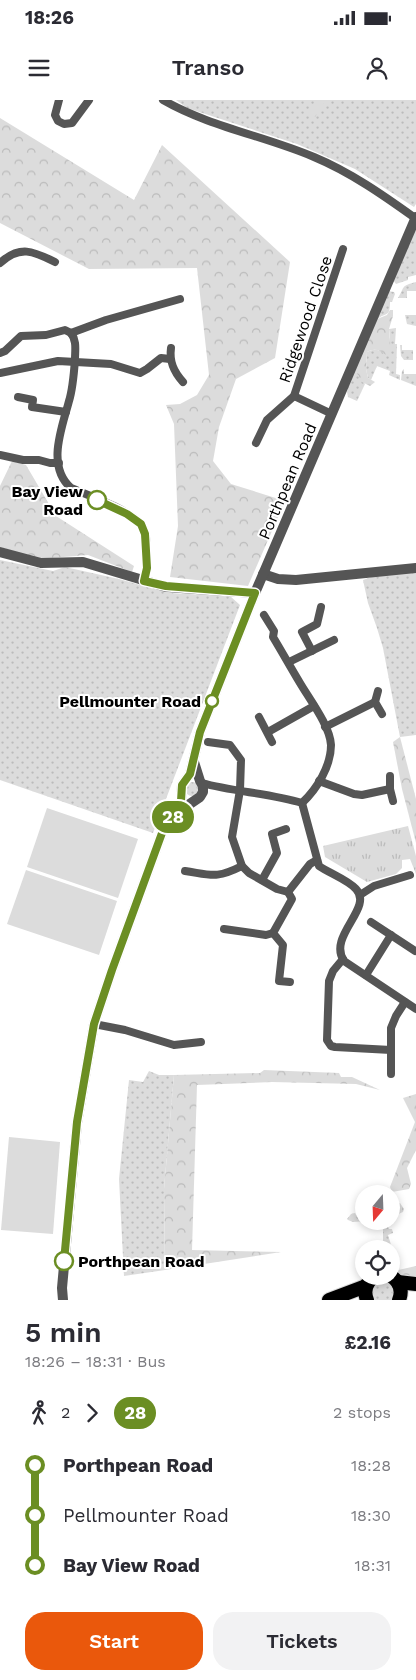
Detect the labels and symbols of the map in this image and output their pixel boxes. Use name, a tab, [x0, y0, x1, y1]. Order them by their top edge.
street label: Ridgewood Close	[275, 253, 336, 385]
street label: Porthpean Road	[254, 420, 321, 542]
place label: Bay View Road	[12, 482, 84, 519]
marker: Bay View Road	[87, 490, 107, 510]
place label: Pellmounter Road	[59, 692, 201, 711]
marker: Pellmounter Road	[205, 694, 219, 708]
line badge: 28	[150, 801, 196, 833]
north arrow	[355, 1185, 400, 1230]
marker: Porthpean Road	[54, 1251, 74, 1271]
place label: Porthpean Road	[78, 1252, 205, 1271]

